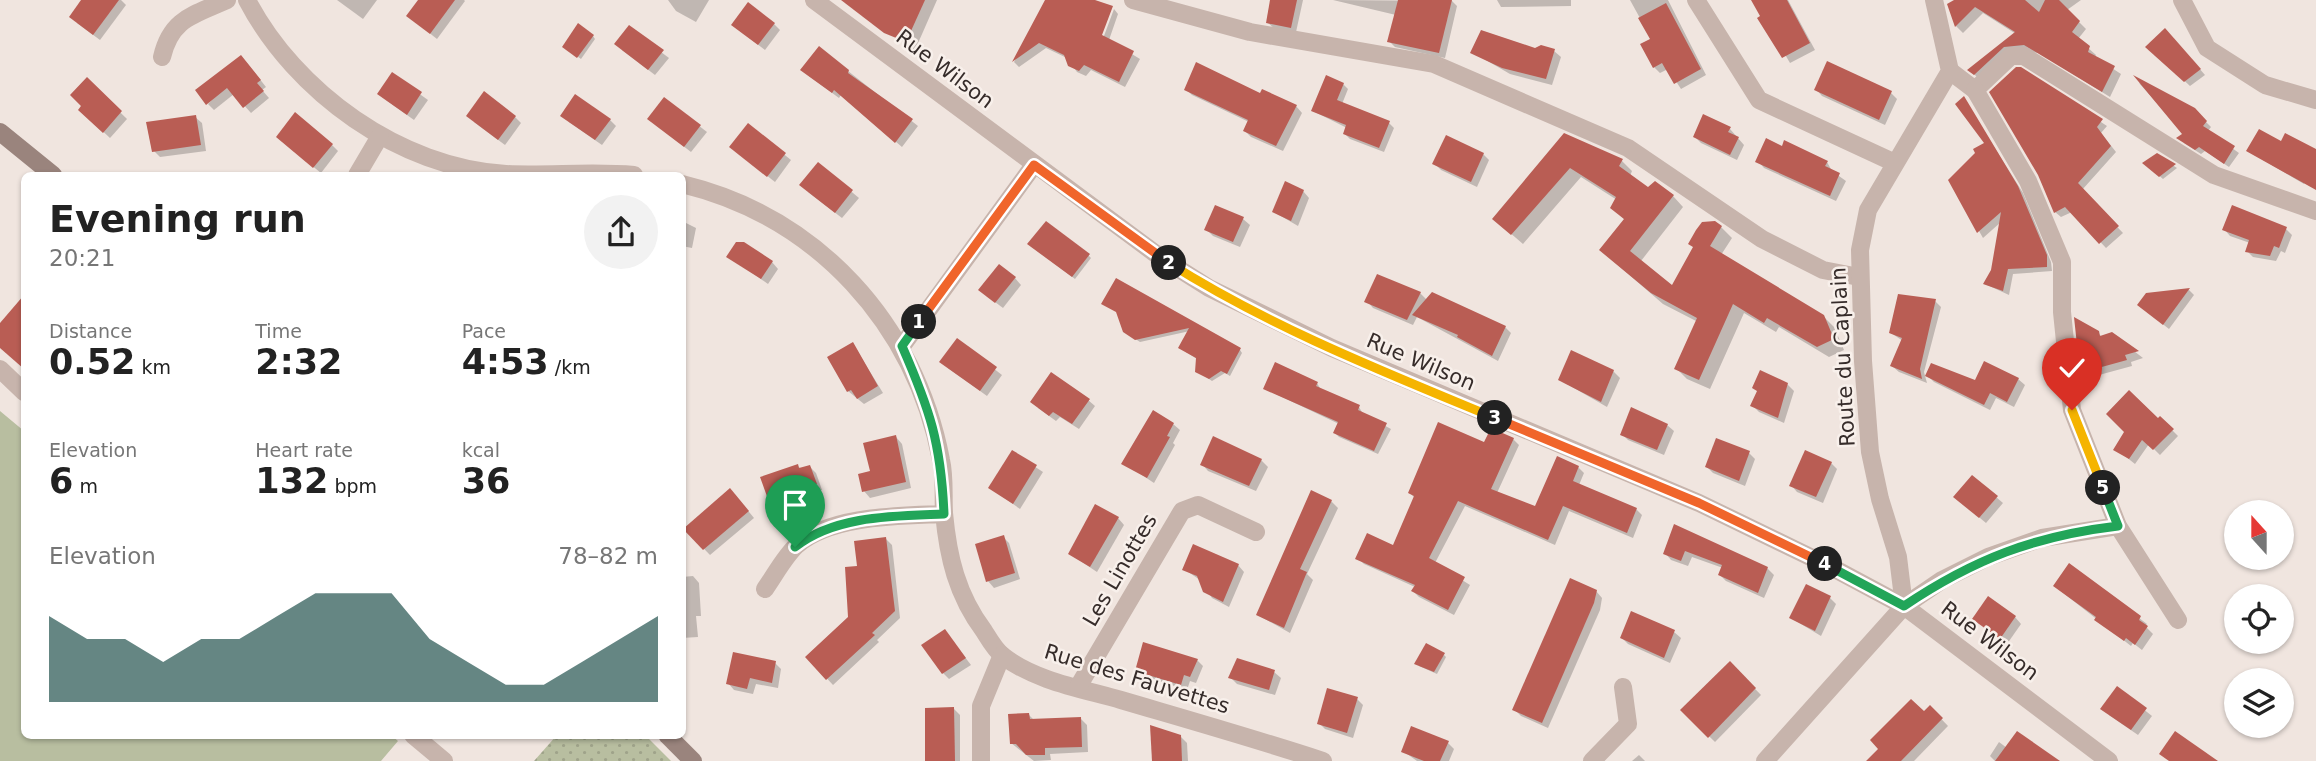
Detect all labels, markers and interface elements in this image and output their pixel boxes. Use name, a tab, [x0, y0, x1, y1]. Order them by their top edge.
street label: Rue Wilson	[892, 25, 998, 113]
button: share	[584, 195, 658, 269]
text: Evening run	[49, 197, 306, 241]
text: 20:21	[49, 245, 115, 271]
pin: 2	[1152, 246, 1186, 280]
text: 2	[1162, 251, 1175, 273]
street label: Route du Caplain	[1826, 267, 1860, 447]
pin: 1	[902, 304, 936, 340]
text: 1	[912, 310, 925, 332]
text: Distance	[49, 320, 132, 342]
text: Time	[255, 320, 302, 342]
text: Pace	[462, 320, 506, 342]
street label: Rue Wilson	[1363, 328, 1479, 396]
pin	[2042, 338, 2102, 410]
text: 0.52	[49, 342, 135, 382]
text: 2:32	[255, 342, 342, 382]
text: 4:53	[462, 342, 549, 382]
icon: check	[2053, 349, 2091, 387]
text: km	[135, 356, 171, 378]
text: /km	[549, 356, 591, 378]
pin: 3	[1478, 400, 1512, 436]
text: 3	[1488, 406, 1501, 428]
text: Elevation	[49, 439, 137, 461]
text: Heart rate	[255, 439, 353, 461]
text: kcal	[462, 439, 500, 461]
text: 6	[49, 461, 73, 501]
text: 132	[255, 461, 328, 501]
text: 36	[462, 461, 510, 501]
pin: 5	[2086, 470, 2120, 505]
text: m	[73, 475, 98, 497]
text: bpm	[328, 475, 377, 497]
pin	[765, 475, 825, 547]
text: 5	[2096, 476, 2109, 498]
icon: arrive	[776, 486, 814, 524]
north arrow	[2224, 500, 2294, 570]
map controls	[2224, 500, 2294, 738]
street label: Les Linottes	[1078, 509, 1162, 631]
text: Elevation	[49, 543, 156, 569]
text: 78–82 m	[558, 543, 658, 569]
pin: 4	[1808, 546, 1842, 582]
text: 4	[1818, 552, 1831, 574]
button: locate	[2224, 584, 2294, 654]
street label: Rue Wilson	[1937, 597, 2043, 685]
street label: Rue des Fauvettes	[1041, 639, 1233, 719]
button: layers	[2224, 668, 2294, 738]

